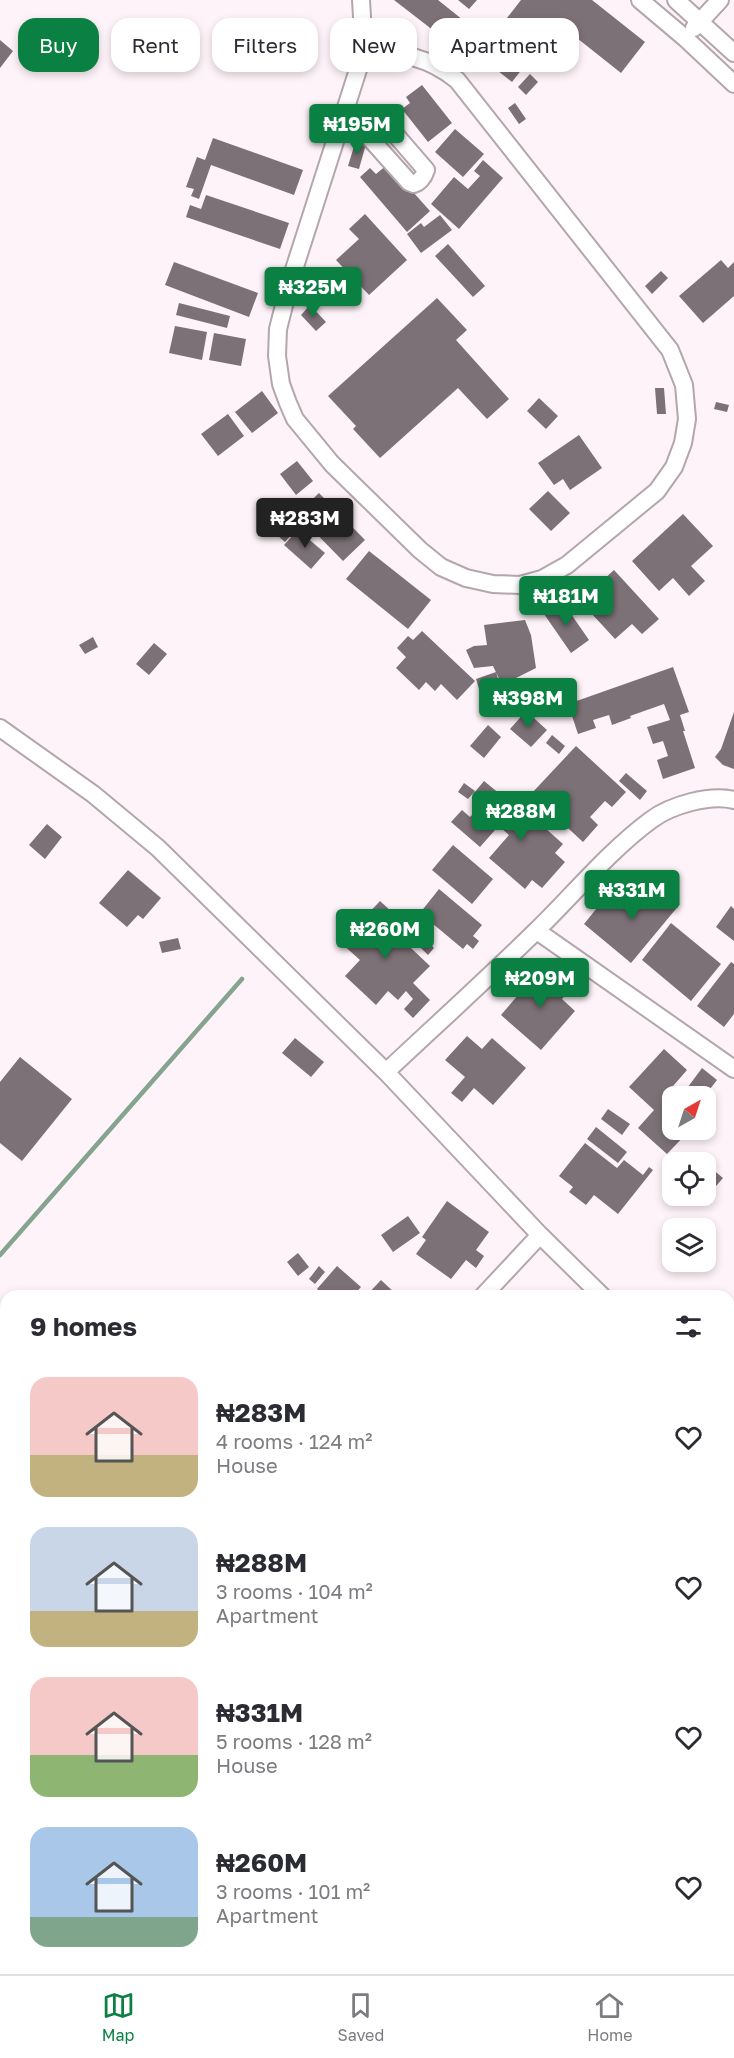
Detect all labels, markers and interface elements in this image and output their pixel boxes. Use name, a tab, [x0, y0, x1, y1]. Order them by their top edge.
chip: Buy	[18, 18, 99, 72]
chip: Rent	[111, 18, 200, 72]
chip: Filters	[212, 18, 318, 72]
chip: New	[330, 18, 417, 72]
chip: Apartment	[429, 18, 579, 72]
pin: ₦195M	[315, 104, 399, 155]
text: ₦195M	[323, 111, 391, 135]
pin: ₦325M	[271, 267, 355, 318]
text: ₦325M	[279, 274, 347, 298]
pin: ₦283M	[263, 498, 347, 549]
text: ₦283M	[270, 505, 340, 529]
pin: ₦181M	[524, 576, 608, 627]
text: ₦181M	[533, 583, 599, 607]
pin: ₦398M	[486, 678, 570, 729]
text: ₦398M	[493, 685, 563, 709]
pin: ₦288M	[479, 791, 563, 842]
text: ₦288M	[486, 798, 556, 822]
pin: ₦331M	[590, 870, 674, 921]
text: ₦331M	[599, 877, 665, 901]
pin: ₦260M	[343, 909, 427, 960]
text: ₦260M	[350, 916, 420, 940]
pin: ₦209M	[498, 958, 582, 1009]
text: ₦209M	[505, 965, 575, 989]
north arrow	[662, 1086, 716, 1140]
map controls	[662, 1086, 716, 1272]
button: locate	[662, 1152, 716, 1206]
button: layers	[662, 1218, 716, 1272]
icon: filters	[672, 1310, 705, 1343]
text: 9 homes	[30, 1311, 137, 1342]
text: ₦283M	[216, 1397, 306, 1428]
icon: home	[78, 1401, 150, 1473]
icon: heart	[672, 1421, 705, 1454]
text: 4 rooms · 124 m²	[216, 1429, 373, 1453]
text: House	[216, 1453, 278, 1477]
text: ₦288M	[216, 1547, 307, 1578]
icon: home	[78, 1551, 150, 1623]
icon: heart	[672, 1571, 705, 1604]
text: 3 rooms · 104 m²	[216, 1579, 373, 1603]
text: Apartment	[216, 1603, 319, 1627]
text: ₦331M	[216, 1697, 303, 1728]
icon: home	[78, 1701, 150, 1773]
icon: heart	[672, 1721, 705, 1754]
text: 5 rooms · 128 m²	[216, 1729, 372, 1753]
text: House	[216, 1753, 278, 1777]
text: ₦260M	[216, 1847, 307, 1878]
icon: home	[78, 1851, 150, 1923]
icon: heart	[672, 1871, 705, 1904]
text: 3 rooms · 101 m²	[216, 1879, 370, 1903]
text: Apartment	[216, 1903, 319, 1927]
tab: Map	[102, 1989, 135, 2045]
tab: Saved	[338, 1989, 384, 2045]
tab: Home	[587, 1989, 632, 2045]

